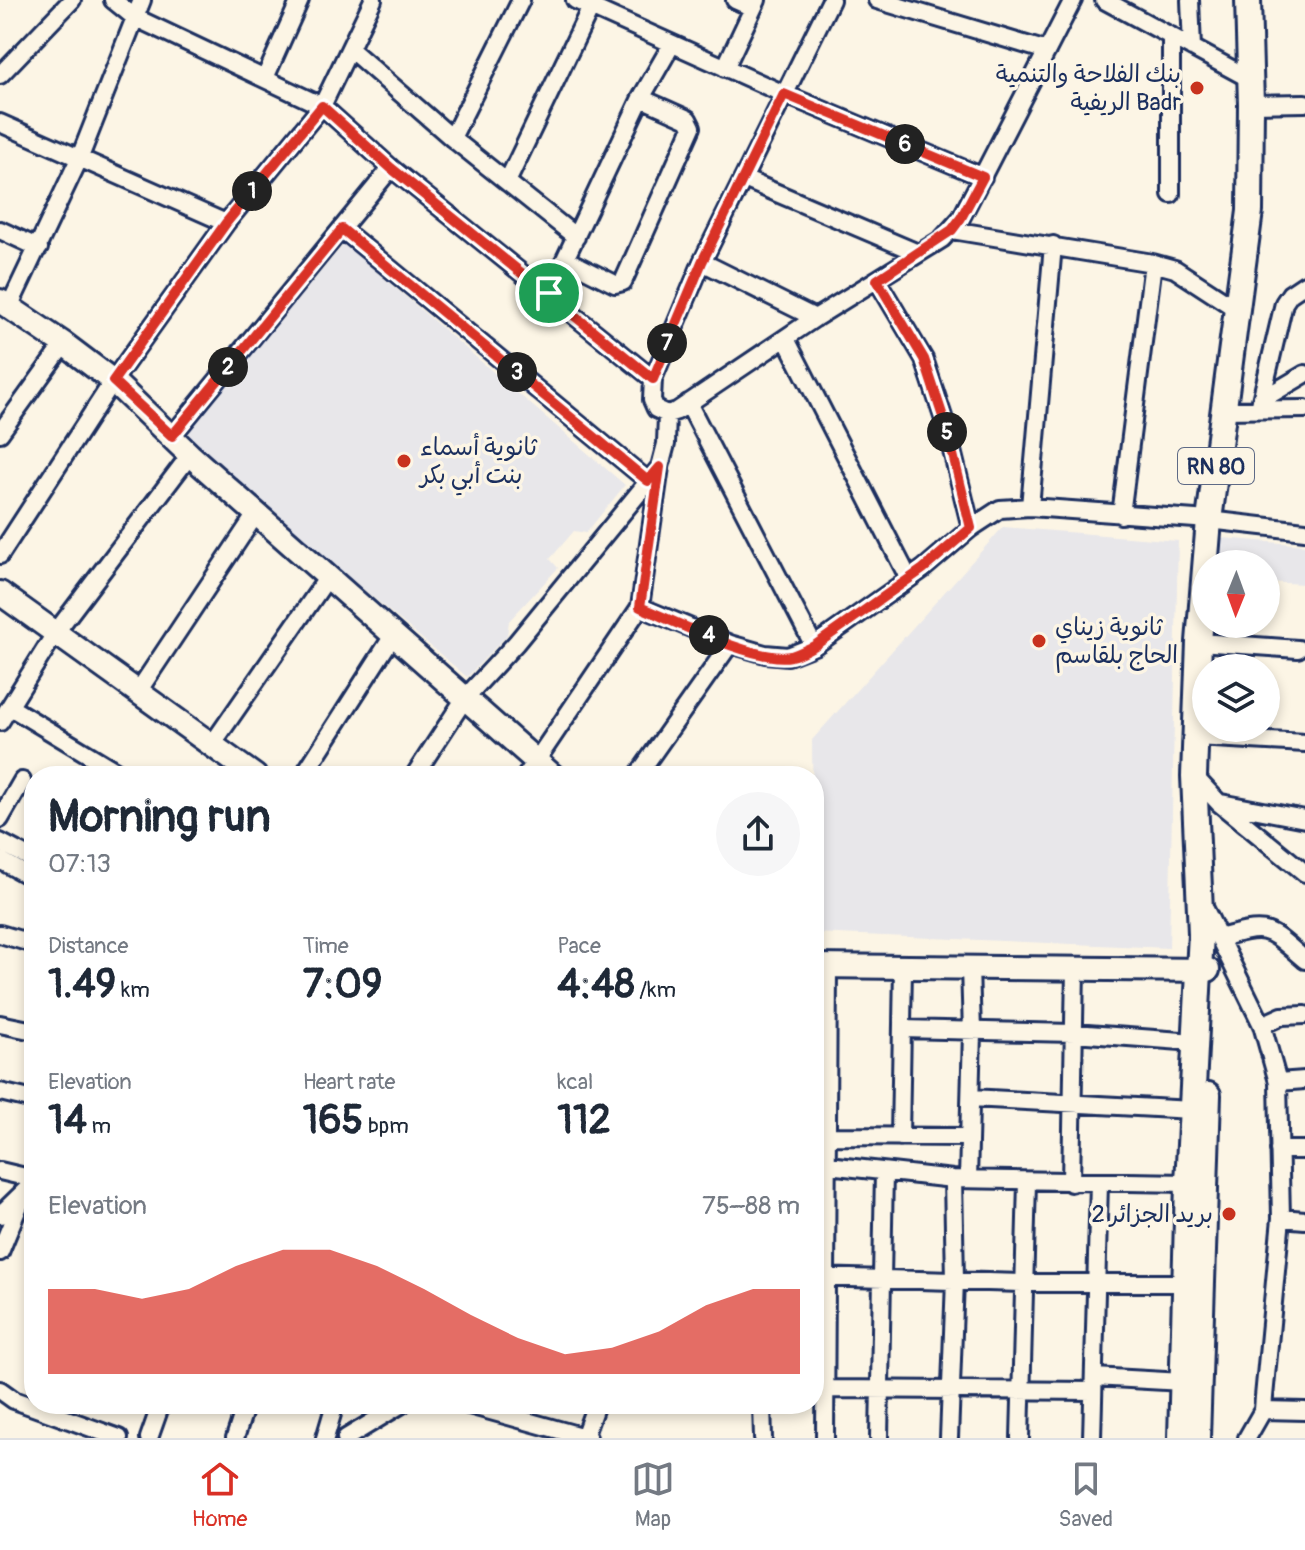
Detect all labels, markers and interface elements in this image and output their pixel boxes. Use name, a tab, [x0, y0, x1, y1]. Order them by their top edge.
place label: بنك الفلاحة والتنمية الريفية Badr	[996, 60, 1181, 117]
marker: بنك الفلاحة والتنمية الريفية Badr	[1188, 79, 1206, 97]
pin: 6	[885, 124, 925, 164]
text: 6	[899, 130, 911, 158]
pin: 1	[232, 171, 272, 211]
text: 1	[248, 177, 256, 205]
pin	[515, 259, 583, 327]
icon: arrive	[527, 271, 571, 315]
pin: 7	[647, 323, 687, 363]
text: 7	[661, 329, 673, 357]
pin: 2	[208, 347, 248, 387]
pin: 3	[497, 352, 537, 392]
text: 2	[222, 353, 234, 381]
text: 3	[511, 358, 523, 386]
pin: 5	[927, 412, 967, 452]
text: 5	[941, 418, 953, 446]
place label: ثانوية أسماء بنت أبي بكر	[418, 432, 538, 496]
road number: RN 80	[1178, 448, 1254, 484]
marker: ثانوية أسماء بنت أبي بكر	[395, 452, 413, 470]
north arrow	[1192, 550, 1280, 638]
map controls	[1192, 550, 1280, 742]
place label: ثانوية زيناي الحاج بلقاسم	[1055, 613, 1178, 673]
pin: 4	[689, 615, 729, 655]
text: 4	[703, 621, 715, 649]
marker: ثانوية زيناي الحاج بلقاسم	[1030, 632, 1048, 650]
button: layers	[1192, 654, 1280, 742]
text: Morning run	[48, 790, 271, 845]
button: share	[716, 792, 800, 876]
text: 07:13	[48, 848, 111, 880]
text: Distance	[48, 932, 128, 960]
text: Time	[303, 932, 349, 960]
text: Pace	[557, 932, 601, 960]
text: 1.49	[48, 960, 116, 1009]
text: 7:09	[303, 960, 382, 1009]
text: 4:48	[557, 960, 635, 1009]
text: km	[116, 976, 150, 1004]
text: /km	[635, 976, 676, 1004]
text: Elevation	[48, 1068, 132, 1096]
text: Heart rate	[303, 1068, 395, 1096]
text: kcal	[557, 1068, 593, 1096]
text: 14	[48, 1096, 87, 1145]
text: 165	[303, 1096, 363, 1145]
text: 112	[557, 1096, 611, 1145]
text: m	[87, 1112, 111, 1140]
text: bpm	[363, 1112, 409, 1140]
text: Elevation	[48, 1190, 147, 1222]
text: 75–88 m	[702, 1190, 800, 1222]
place label: بريد الجزائر 2	[1091, 1200, 1213, 1229]
marker: بريد الجزائر 2	[1220, 1205, 1238, 1223]
tab: Home	[192, 1457, 247, 1533]
tab: Map	[631, 1457, 675, 1533]
tab: Saved	[1059, 1457, 1113, 1533]

